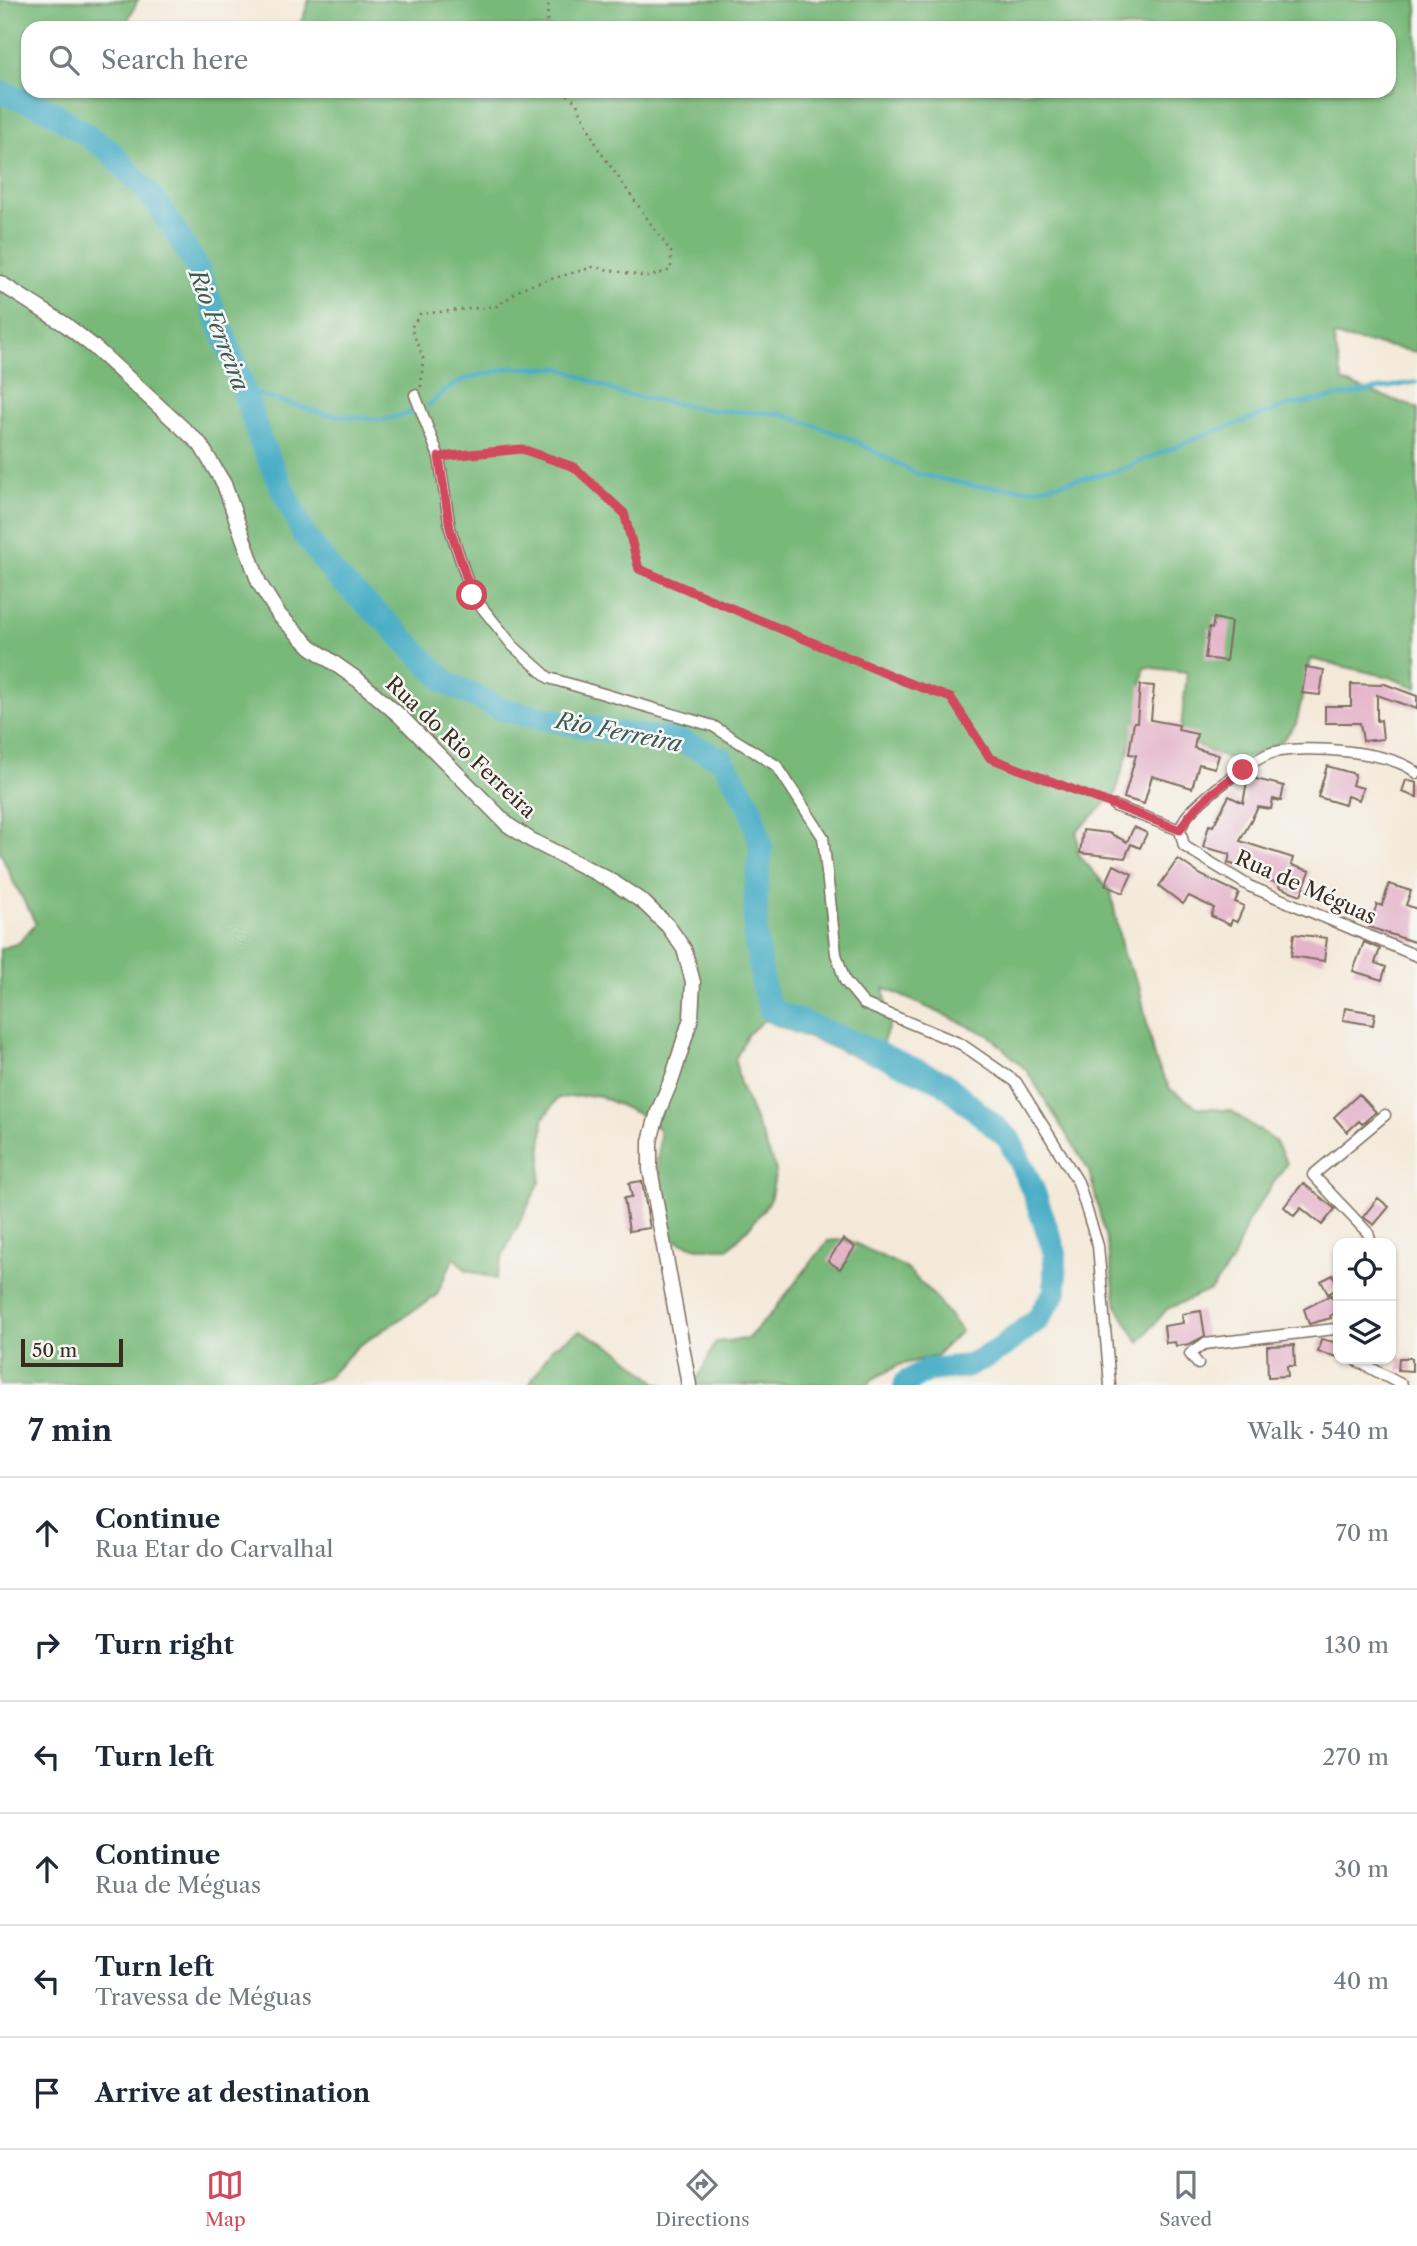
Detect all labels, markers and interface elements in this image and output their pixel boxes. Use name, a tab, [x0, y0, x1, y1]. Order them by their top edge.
search box	[21, 21, 1396, 98]
icon: search	[45, 41, 83, 79]
text: Search here	[101, 44, 248, 76]
water label: Rio Ferreira	[182, 263, 255, 395]
route start	[456, 579, 487, 610]
street label: Rua do Rio Ferreira	[381, 671, 542, 824]
water label: Rio Ferreira	[552, 706, 685, 758]
route end	[1227, 754, 1258, 785]
street label: Rua de Méguas	[1232, 845, 1380, 929]
map controls	[1333, 1238, 1396, 1364]
button: locate	[1333, 1238, 1396, 1301]
button: layers	[1333, 1301, 1396, 1364]
scale bar	[21, 1336, 122, 1368]
text: 50 m	[32, 1339, 77, 1362]
text: 7 min	[28, 1412, 112, 1449]
text: Walk · 540 m	[1247, 1417, 1389, 1445]
text: Continue	[95, 1503, 220, 1535]
icon: ahead	[28, 1514, 66, 1552]
text: 70 m	[1336, 1519, 1389, 1547]
text: Rua Etar do Carvalhal	[95, 1535, 333, 1563]
icon: right	[28, 1626, 66, 1664]
text: Turn right	[95, 1629, 234, 1661]
text: 130 m	[1325, 1631, 1389, 1659]
icon: left	[28, 1738, 66, 1776]
text: Turn left	[95, 1741, 214, 1773]
text: 270 m	[1322, 1743, 1389, 1771]
text: Continue	[95, 1839, 220, 1871]
icon: ahead	[28, 1850, 66, 1888]
text: 30 m	[1334, 1855, 1389, 1883]
text: Rua de Méguas	[95, 1871, 261, 1899]
text: Turn left	[95, 1951, 214, 1983]
icon: left	[28, 1962, 66, 2000]
text: 40 m	[1334, 1967, 1389, 1995]
text: Travessa de Méguas	[95, 1983, 312, 2011]
icon: arrive	[28, 2074, 66, 2112]
text: Arrive at destination	[95, 2077, 370, 2109]
tab: Map	[205, 2166, 246, 2231]
tab: Directions	[656, 2166, 749, 2231]
tab: Saved	[1159, 2166, 1212, 2231]

